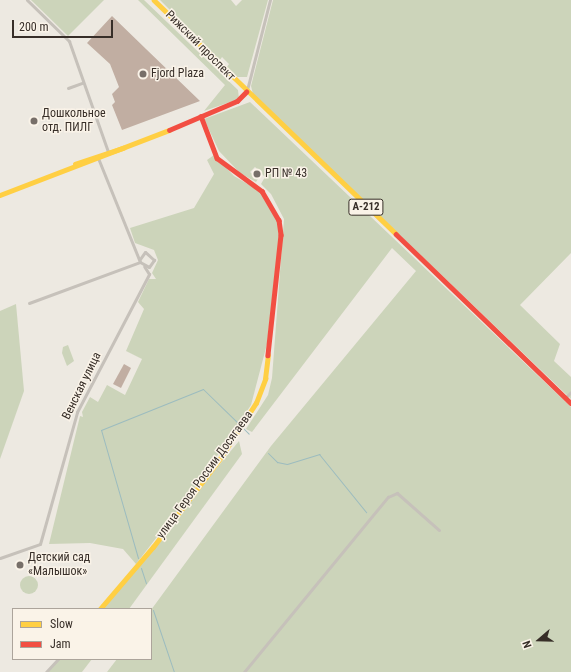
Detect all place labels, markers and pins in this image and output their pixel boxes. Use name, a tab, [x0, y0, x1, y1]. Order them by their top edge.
place label: Fjord Plaza	[151, 67, 204, 81]
marker: Fjord Plaza	[138, 69, 148, 79]
place label: Дошкольное отд. ПИЛГ	[42, 107, 106, 135]
marker: Дошкольное отд. ПИЛГ	[29, 116, 39, 126]
place label: РП № 43	[265, 167, 307, 181]
marker: РП № 43	[252, 169, 262, 179]
place label: Детский сад «Малышок»	[28, 551, 90, 579]
marker: Детский сад «Малышок»	[15, 560, 25, 570]

